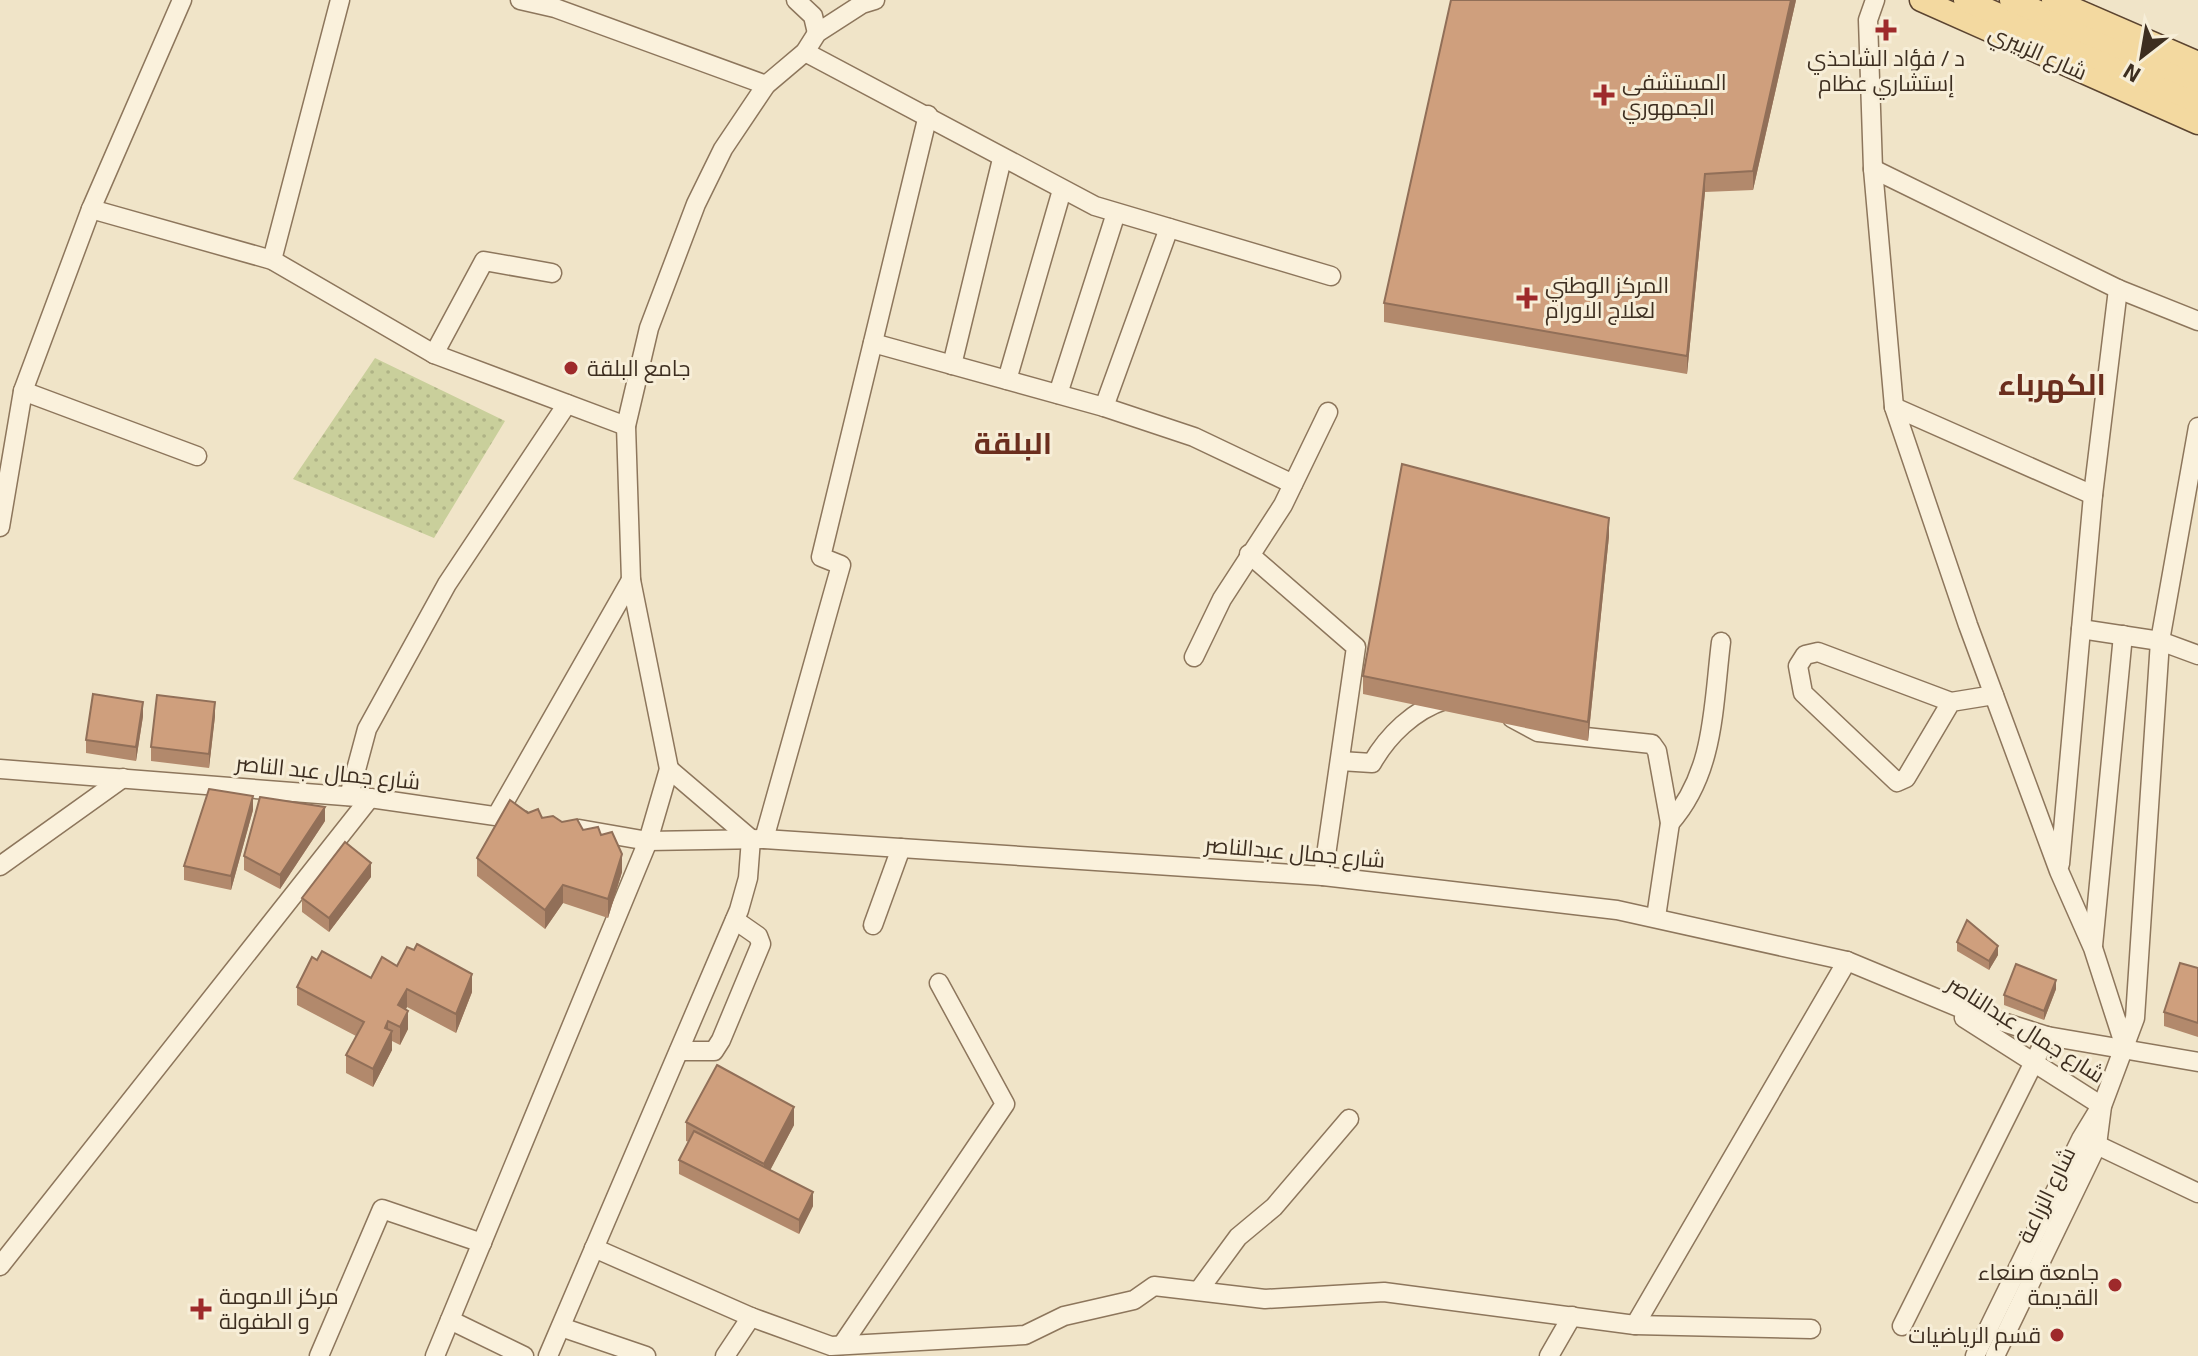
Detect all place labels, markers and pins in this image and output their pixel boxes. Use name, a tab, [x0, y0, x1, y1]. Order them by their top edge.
marker: د / فؤاد الشاحذي إستشاري عظام	[1875, 19, 1897, 41]
place label: د / فؤاد الشاحذي إستشاري عظام	[1807, 37, 1965, 104]
place label: المستشفى الجمهوري	[1622, 61, 1727, 128]
marker: المستشفى الجمهوري	[1593, 84, 1615, 106]
place label: المركز الوطني لعلاج الاورام	[1545, 264, 1669, 331]
marker: المركز الوطني لعلاج الاورام	[1516, 287, 1538, 309]
place label: جامع البلقة	[587, 347, 691, 389]
marker: جامع البلقة	[562, 359, 580, 377]
place label: جامعة صنعاء القديمة	[1978, 1251, 2099, 1318]
place label: مركز الامومة و الطفولة	[219, 1275, 339, 1342]
marker: جامعة صنعاء القديمة	[2106, 1276, 2124, 1294]
marker: مركز الامومة و الطفولة	[190, 1298, 212, 1320]
place label: قسم الرياضيات	[1908, 1314, 2041, 1356]
marker: قسم الرياضيات	[2048, 1326, 2066, 1344]

